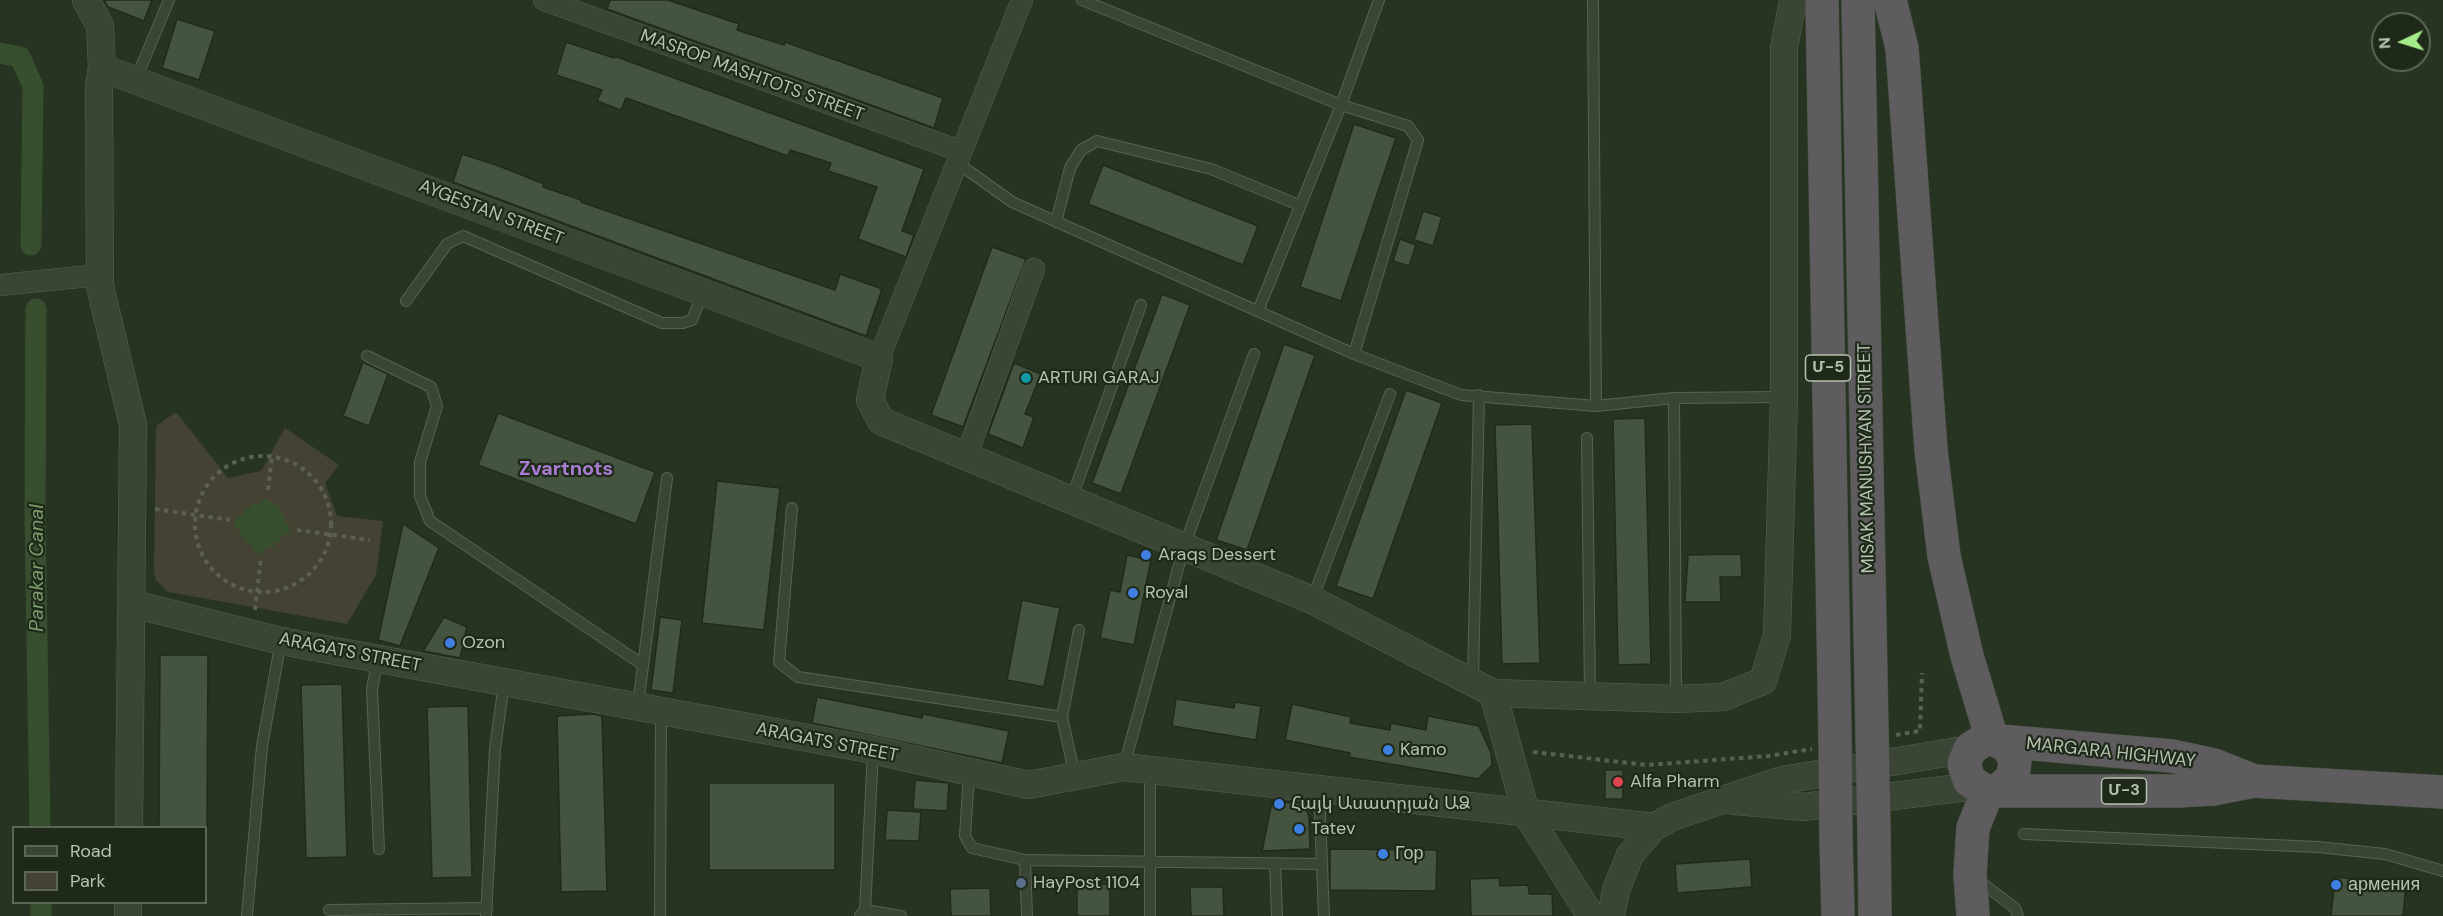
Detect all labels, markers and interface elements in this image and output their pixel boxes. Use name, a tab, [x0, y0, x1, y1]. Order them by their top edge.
north arrow	[2371, 12, 2431, 72]
street label: MASROP MASHTOTS STREET	[637, 25, 867, 127]
text: N	[2374, 37, 2395, 50]
street label: AYGESTAN STREET	[416, 175, 566, 251]
street label: MISAK MANUSHYAN STREET	[1854, 342, 1880, 574]
road number: Մ-5	[1806, 355, 1850, 381]
place label: ARTURI GARAJ	[1038, 367, 1159, 389]
marker: ARTURI GARAJ	[1019, 371, 1033, 385]
district label: Zvartnots	[519, 458, 613, 482]
water label: Parakar Canal	[26, 504, 50, 632]
place label: Araqs Dessert	[1158, 544, 1276, 566]
marker: Araqs Dessert	[1139, 548, 1153, 562]
place label: Royal	[1145, 582, 1188, 604]
marker: Royal	[1126, 586, 1140, 600]
street label: ARAGATS STREET	[277, 629, 423, 677]
place label: Ozon	[462, 632, 505, 654]
marker: Ozon	[443, 636, 457, 650]
street label: ARAGATS STREET	[754, 719, 900, 767]
street label: MARGARA HIGHWAY	[2025, 733, 2197, 773]
place label: Kamo	[1400, 739, 1447, 761]
marker: Kamo	[1381, 743, 1395, 757]
place label: Alfa Pharm	[1630, 771, 1720, 793]
marker: Alfa Pharm	[1611, 775, 1625, 789]
road number: Մ-3	[2102, 778, 2146, 804]
place label: Հայկ Ասատրյան ԱՁ	[1291, 793, 1471, 815]
marker: Հայկ Ասատրյան ԱՁ	[1272, 797, 1286, 811]
place label: Tatev	[1311, 818, 1355, 840]
marker: Tatev	[1292, 822, 1306, 836]
legend	[12, 826, 207, 904]
text: Road	[70, 839, 112, 863]
place label: Гор	[1395, 843, 1424, 865]
marker: Гор	[1376, 847, 1390, 861]
text: Park	[70, 869, 106, 893]
place label: HayPost 1104	[1033, 872, 1140, 894]
place label: армения	[2348, 874, 2420, 896]
marker: HayPost 1104	[1014, 876, 1028, 890]
marker: армения	[2329, 878, 2343, 892]

